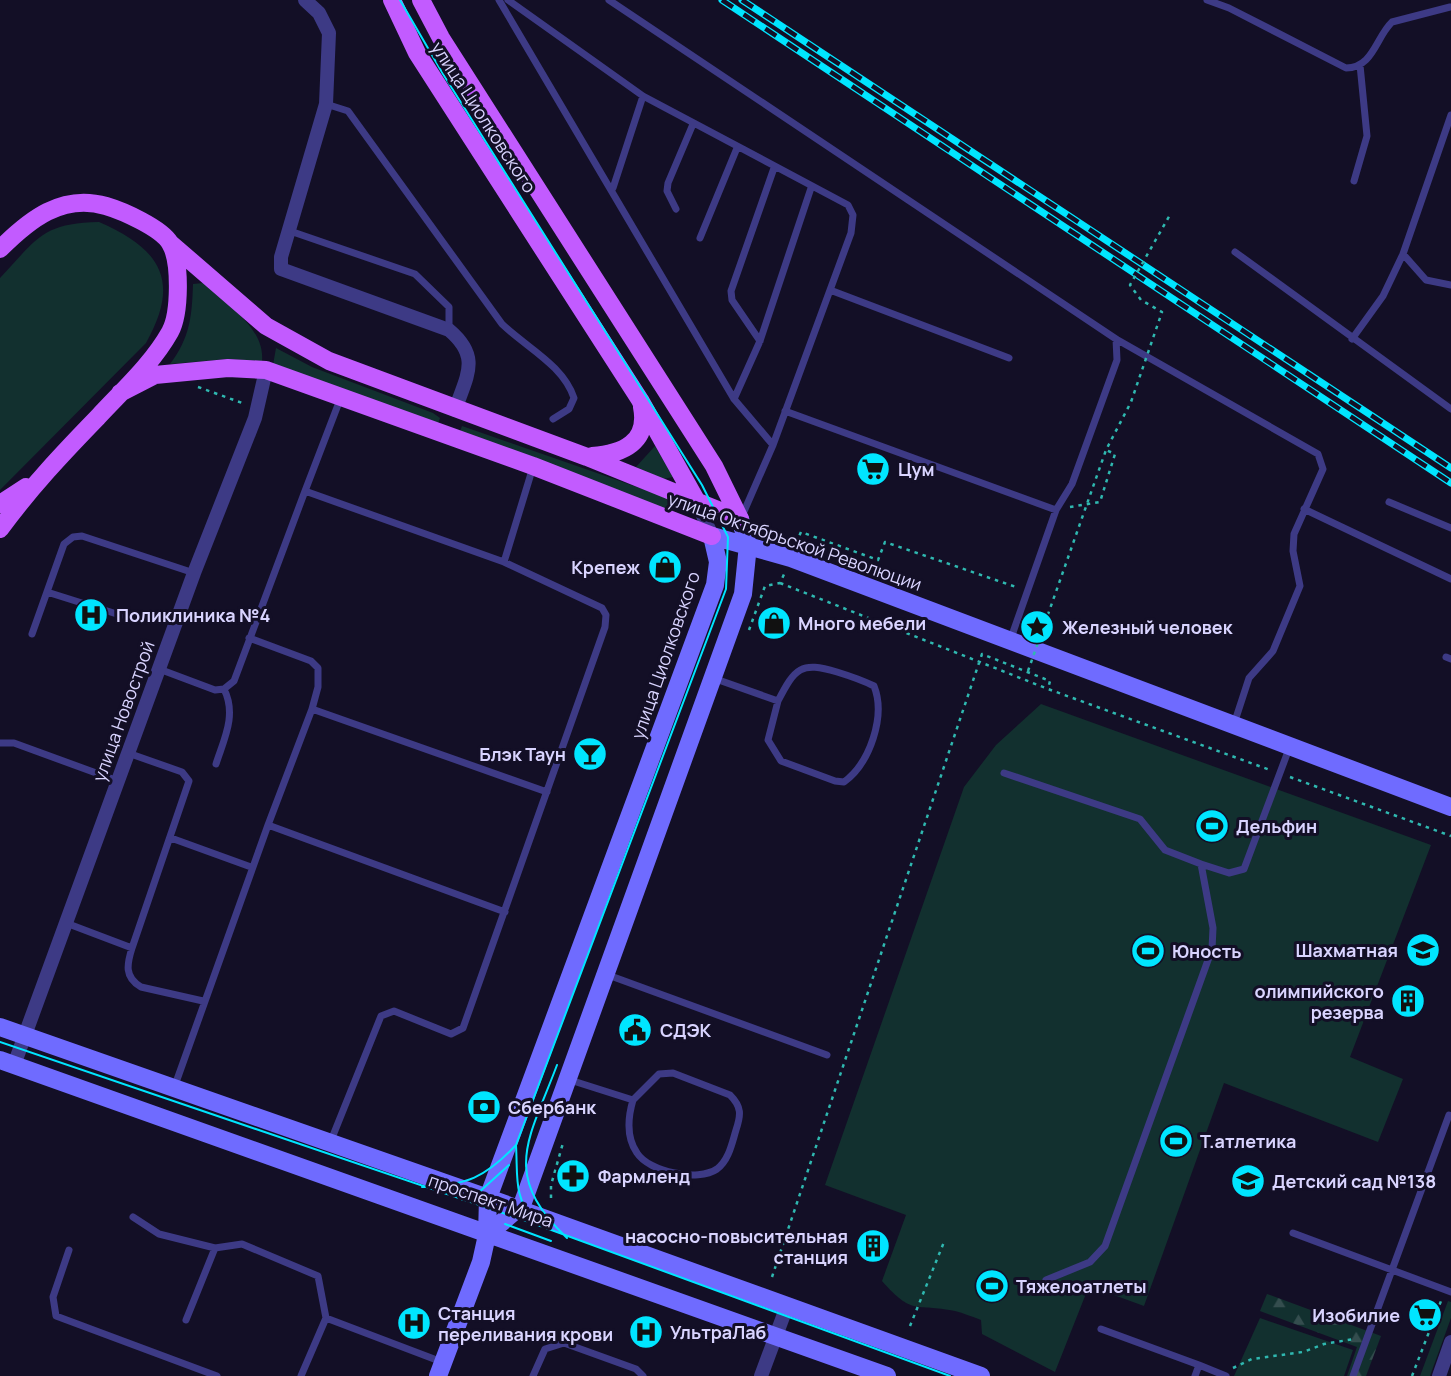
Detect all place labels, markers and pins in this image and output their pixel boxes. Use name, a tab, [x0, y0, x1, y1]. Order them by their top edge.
supermarket icon: Цум	[854, 450, 892, 488]
place label: Цум	[898, 457, 935, 481]
shop icon: Крепеж	[646, 548, 684, 586]
place label: Крепеж	[571, 555, 640, 579]
hospital icon: Поликлиника №4	[72, 596, 110, 634]
place label: Поликлиника №4	[116, 603, 270, 627]
shop icon: Много мебели	[755, 604, 793, 642]
place icon: Железный человек	[1018, 608, 1056, 646]
place label: Много мебели	[798, 611, 926, 635]
place label: Железный человек	[1062, 615, 1234, 639]
bar icon: Блэк Таун	[571, 735, 609, 773]
place label: Блэк Таун	[479, 742, 566, 766]
sports icon: Дельфин	[1193, 807, 1231, 845]
place label: Дельфин	[1236, 814, 1317, 838]
school or university icon: Шахматная	[1404, 931, 1442, 969]
sports icon: Юность	[1129, 932, 1167, 970]
place label: Шахматная	[1296, 938, 1398, 962]
place label: Юность	[1172, 939, 1241, 963]
place label: олимпийского резерва	[1255, 979, 1384, 1024]
building icon: олимпийского резерва	[1389, 982, 1427, 1020]
public building icon: СДЭК	[616, 1011, 654, 1049]
place label: СДЭК	[660, 1018, 711, 1042]
bank icon: Сбербанк	[465, 1088, 503, 1126]
place label: Сбербанк	[508, 1095, 597, 1119]
sports icon: Т.атлетика	[1157, 1122, 1195, 1160]
place label: Т.атлетика	[1200, 1129, 1296, 1153]
pharmacy icon: Фармленд	[554, 1157, 592, 1195]
school or university icon: Детский сад №138	[1229, 1162, 1267, 1200]
place label: Фармленд	[598, 1164, 690, 1188]
place label: Детский сад №138	[1272, 1169, 1436, 1193]
place label: насосно-повысительная станция	[625, 1224, 848, 1269]
building icon: насосно-повысительная станция	[854, 1227, 892, 1265]
sports icon: Тяжелоатлеты	[973, 1267, 1011, 1305]
place label: Тяжелоатлеты	[1016, 1274, 1146, 1298]
supermarket icon: Изобилие	[1406, 1296, 1444, 1334]
place label: Станция переливания крови	[438, 1301, 613, 1346]
place label: Изобилие	[1312, 1303, 1400, 1327]
hospital icon: Станция переливания крови	[395, 1304, 433, 1342]
hospital icon: УльтраЛаб	[627, 1313, 665, 1351]
place label: УльтраЛаб	[670, 1320, 767, 1344]

